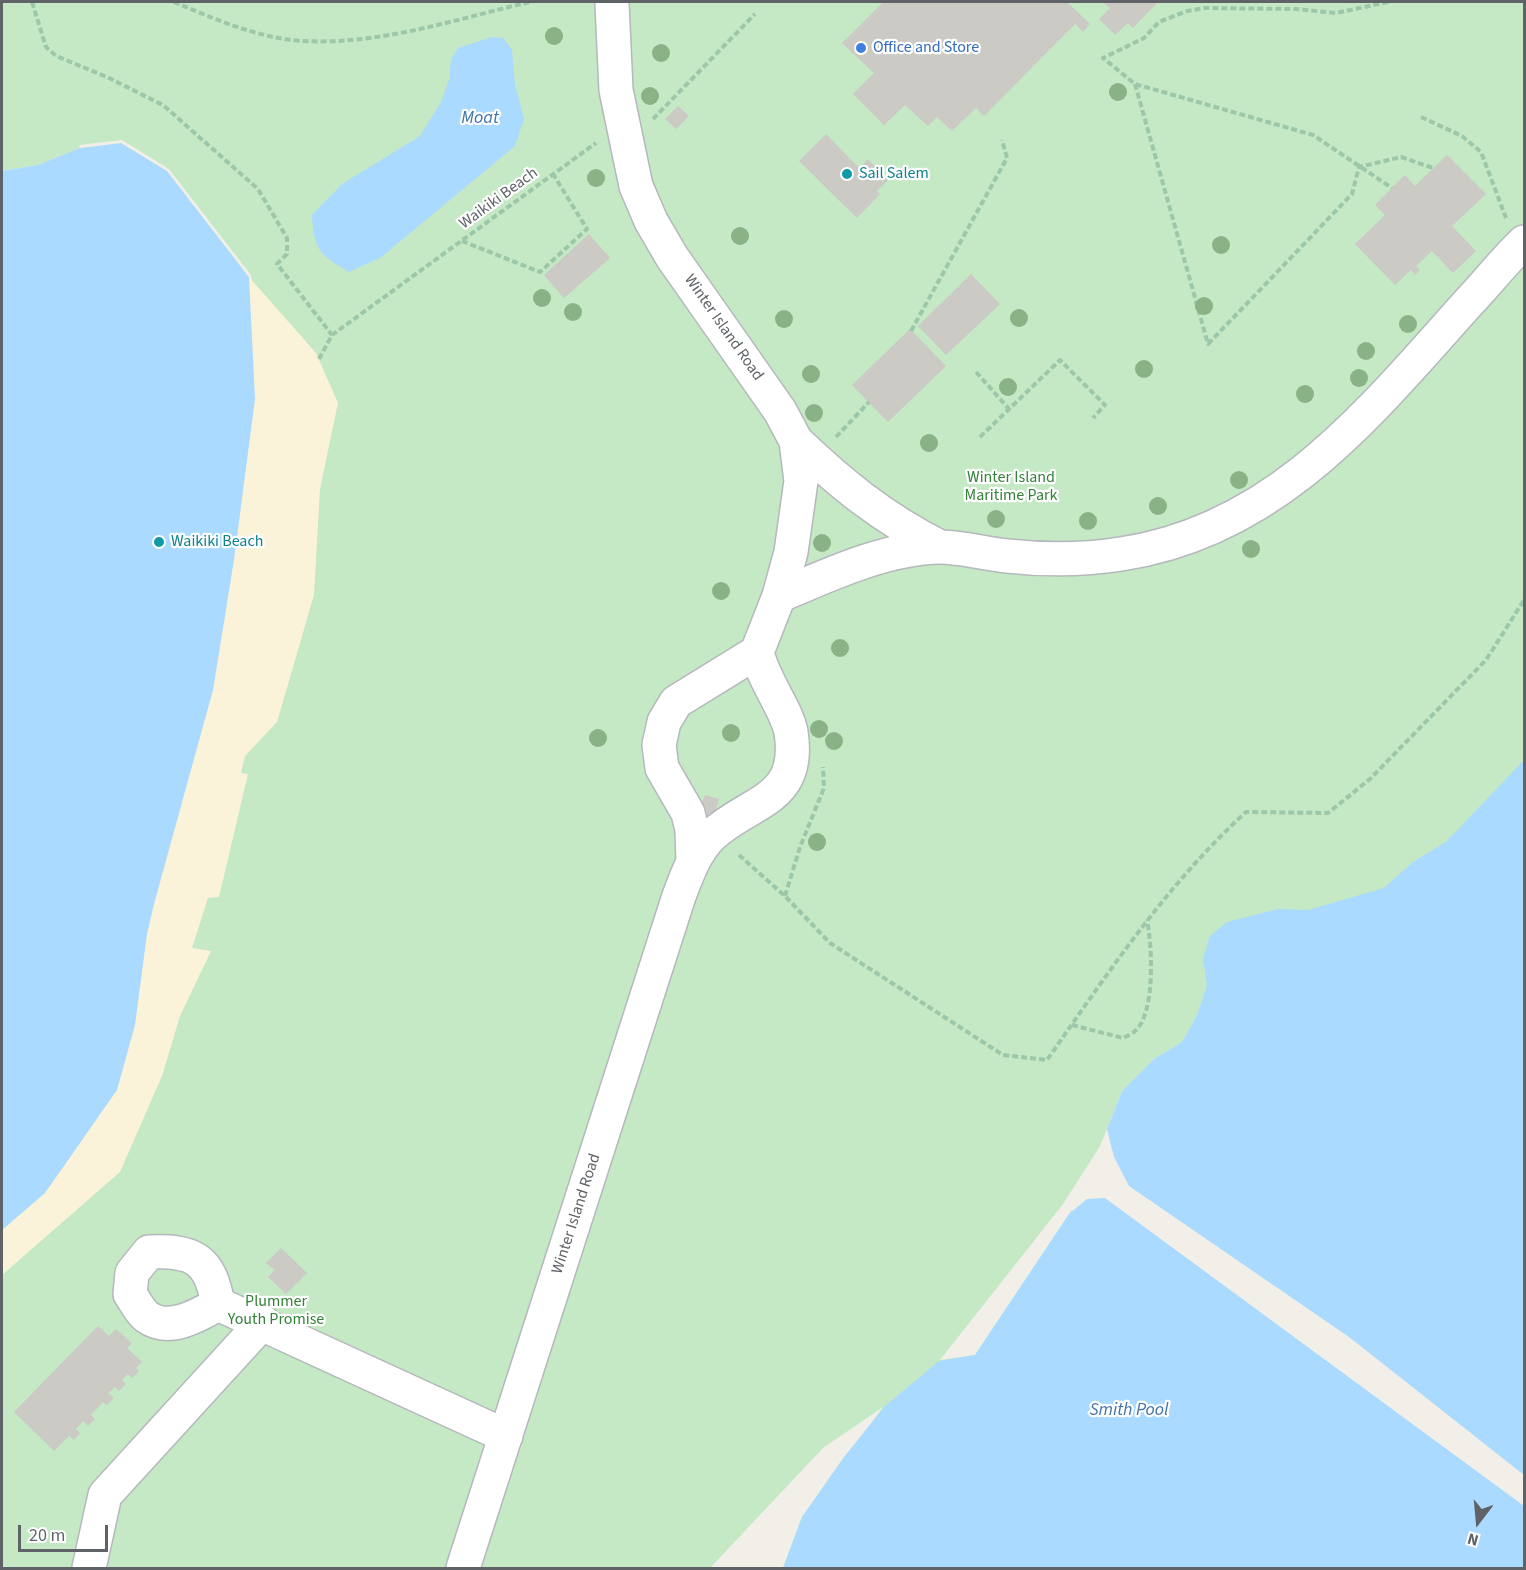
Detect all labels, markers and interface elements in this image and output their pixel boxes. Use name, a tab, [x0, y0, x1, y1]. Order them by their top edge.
place label: Office and Store	[873, 38, 979, 58]
marker: Office and Store	[854, 41, 868, 55]
water label: Moat	[461, 108, 499, 130]
street label: Waikiki Beach	[456, 164, 542, 234]
place label: Sail Salem	[859, 164, 929, 184]
marker: Sail Salem	[840, 167, 854, 181]
street label: Winter Island Road	[679, 271, 767, 385]
park label: Winter Island Maritime Park	[965, 468, 1057, 506]
place label: Waikiki Beach	[171, 532, 263, 552]
marker: Waikiki Beach	[152, 535, 166, 549]
street label: Winter Island Road	[548, 1151, 606, 1277]
park label: Plummer Youth Promise	[228, 1292, 324, 1330]
water label: Smith Pool	[1089, 1400, 1169, 1422]
north arrow	[1448, 1492, 1508, 1552]
scale bar	[21, 1513, 111, 1551]
text: 20 m	[29, 1523, 65, 1548]
text: N	[1465, 1527, 1481, 1551]

